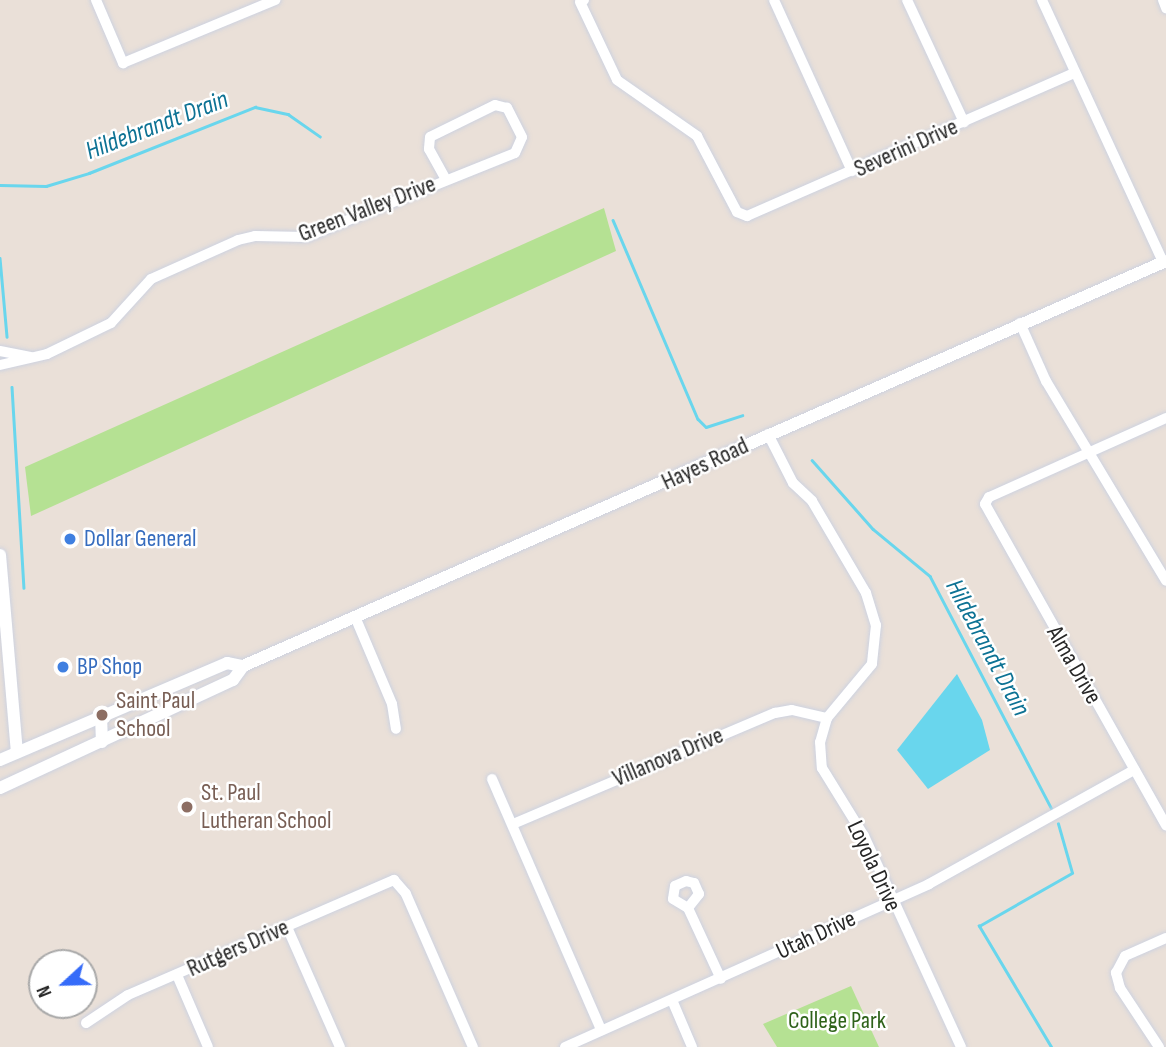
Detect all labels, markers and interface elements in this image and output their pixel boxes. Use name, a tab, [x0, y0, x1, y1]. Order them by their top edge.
water label: Hildebrandt Drain	[81, 85, 233, 167]
street label: Severini Drive	[850, 112, 962, 184]
street label: Green Valley Drive	[294, 170, 440, 248]
street label: Hayes Road	[657, 431, 753, 497]
place label: Dollar General	[84, 525, 196, 553]
marker: Dollar General	[62, 531, 78, 547]
water label: Hildebrandt Drain	[938, 574, 1036, 722]
street label: Alma Drive	[1040, 621, 1108, 709]
place label: BP Shop	[77, 653, 142, 681]
marker: BP Shop	[55, 659, 71, 675]
place label: Saint Paul School	[116, 687, 195, 743]
marker: Saint Paul School	[94, 707, 110, 723]
street label: Villanova Drive	[608, 721, 728, 793]
place label: St. Paul Lutheran School	[201, 779, 332, 835]
marker: St. Paul Lutheran School	[179, 799, 195, 815]
street label: Loyola Drive	[840, 816, 908, 916]
street label: Utah Drive	[772, 904, 860, 966]
street label: Rutgers Drive	[183, 913, 293, 983]
north arrow	[28, 949, 98, 1019]
text: N	[32, 982, 57, 1000]
park label: College Park	[788, 1007, 886, 1035]

